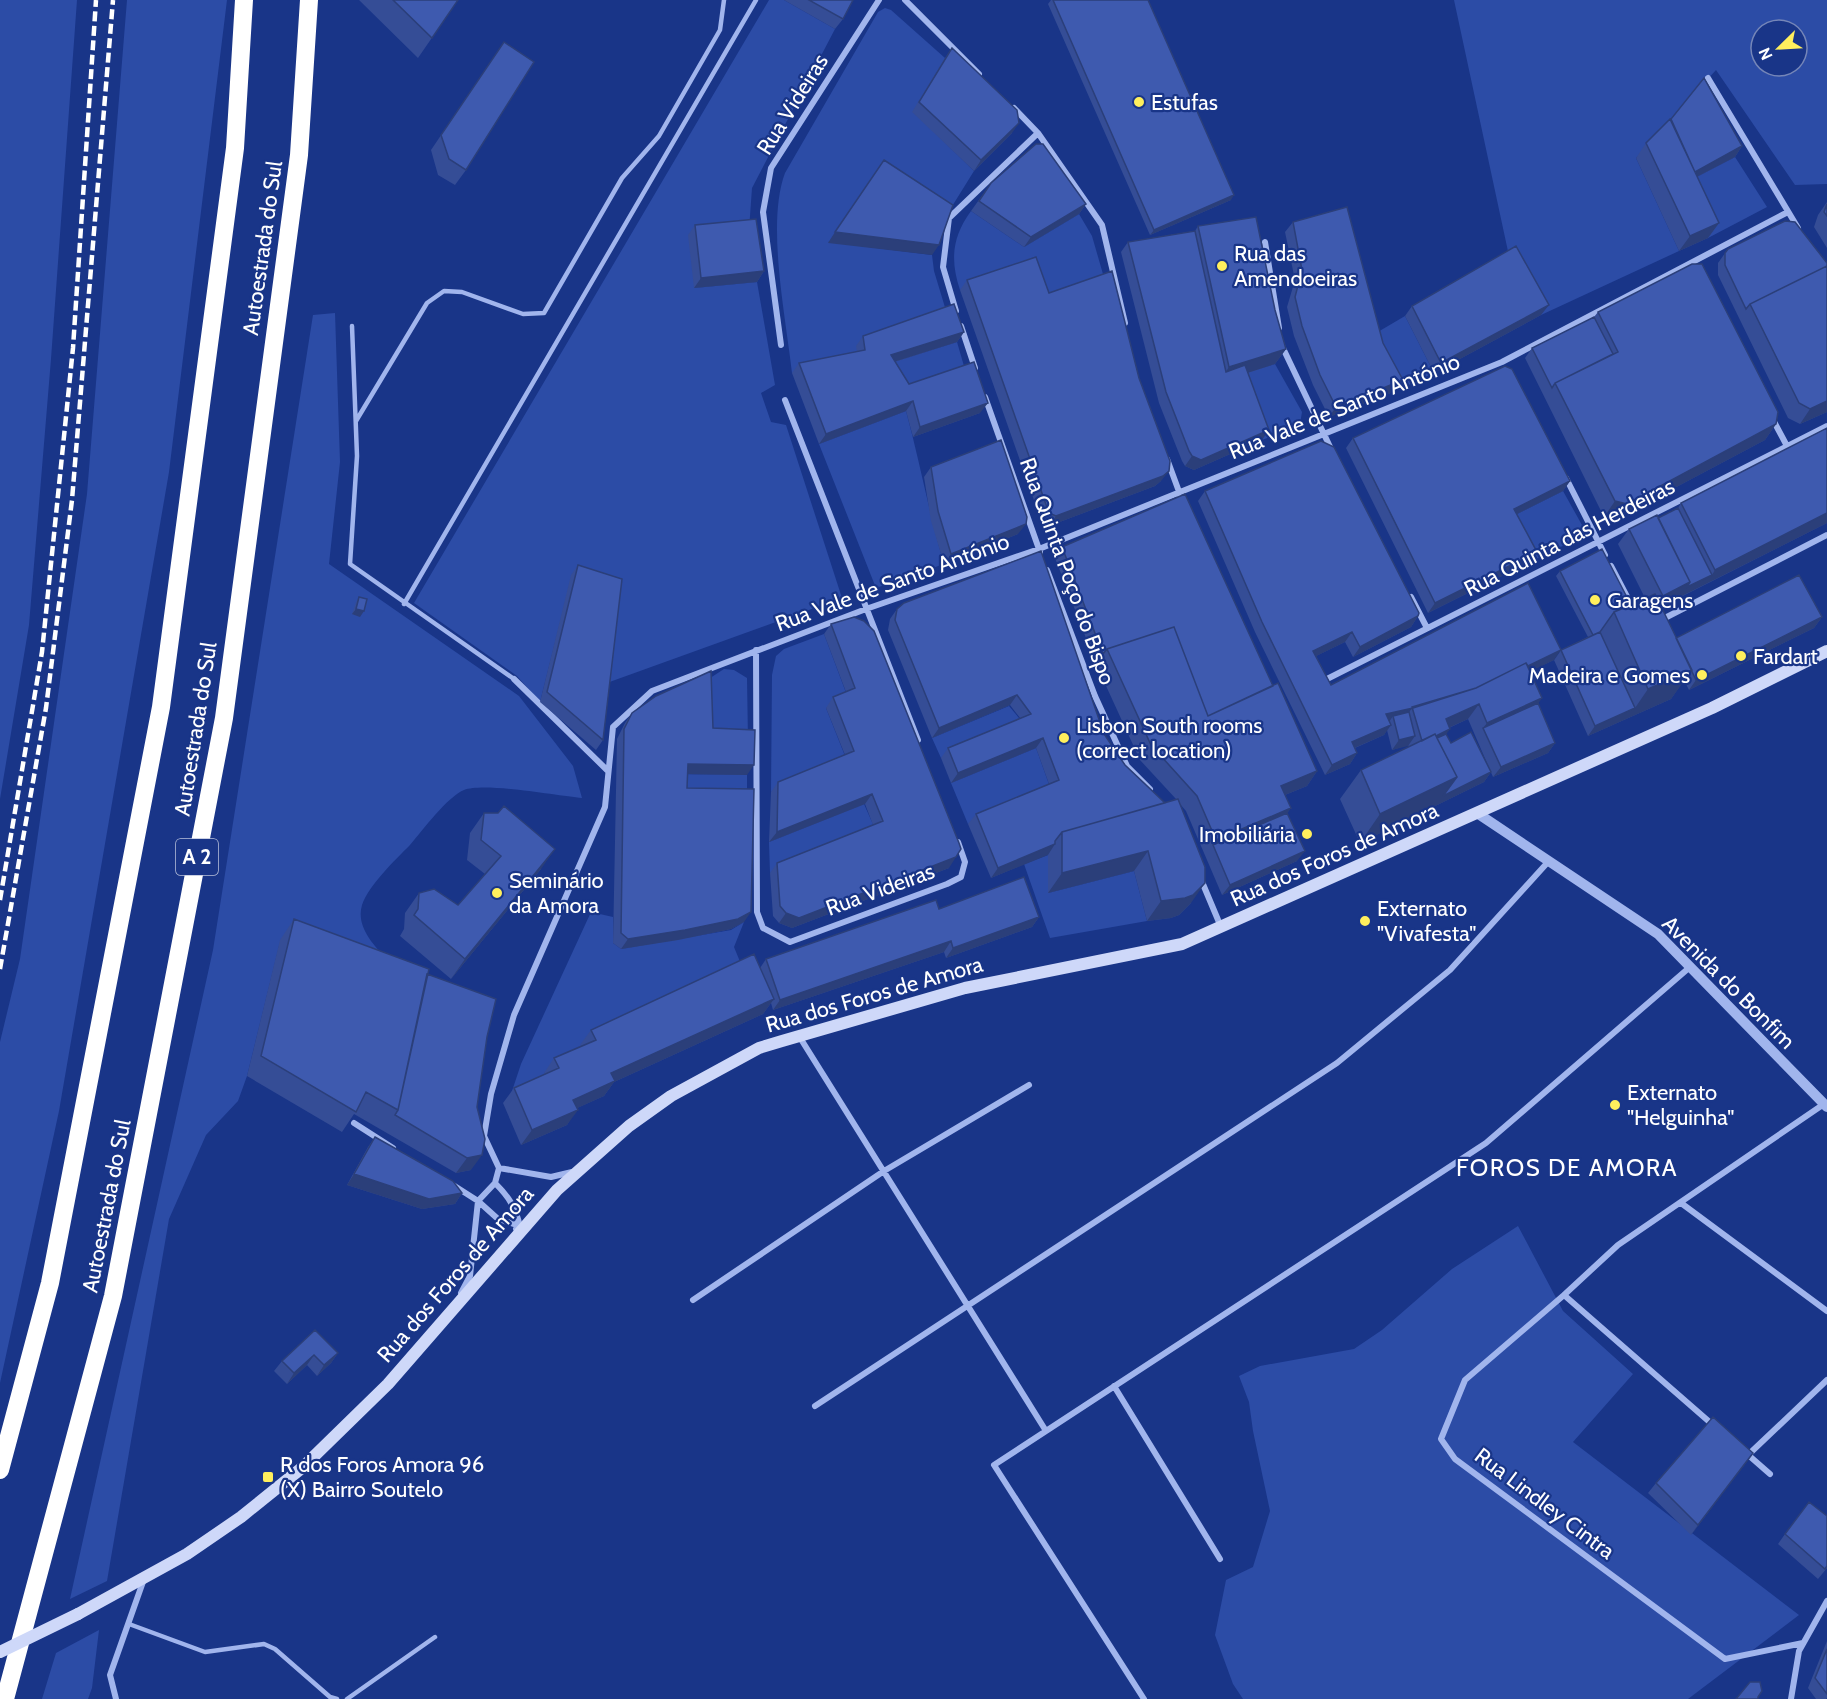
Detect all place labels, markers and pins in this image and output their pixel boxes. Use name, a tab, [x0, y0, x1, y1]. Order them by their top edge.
place label: Estufas	[1151, 89, 1218, 116]
marker: Estufas	[1132, 95, 1146, 109]
place label: Rua das Amendoeiras	[1234, 240, 1357, 292]
marker: Rua das Amendoeiras	[1215, 259, 1229, 273]
place label: Garagens	[1607, 587, 1693, 614]
marker: Garagens	[1588, 593, 1602, 607]
place label: Fardart	[1753, 643, 1818, 670]
marker: Fardart	[1734, 649, 1748, 663]
place label: Madeira e Gomes	[1529, 662, 1690, 689]
marker: Madeira e Gomes	[1695, 668, 1709, 682]
place label: Lisbon South rooms (correct location)	[1076, 712, 1262, 764]
marker: Lisbon South rooms (correct location)	[1057, 731, 1071, 745]
place label: Imobiliária	[1199, 821, 1295, 848]
marker: Imobiliária	[1300, 827, 1314, 841]
place label: Seminário da Amora	[509, 867, 604, 919]
marker: Seminário da Amora	[490, 886, 504, 900]
place label: Externato "Vivafesta"	[1377, 895, 1476, 947]
marker: Externato "Vivafesta"	[1358, 914, 1372, 928]
place label: Externato "Helguinha"	[1627, 1079, 1734, 1131]
marker: Externato "Helguinha"	[1608, 1098, 1622, 1112]
place label: R dos Foros Amora 96 (X) Bairro Soutelo	[280, 1451, 484, 1503]
marker: R dos Foros Amora 96 (X) Bairro Soutelo	[261, 1470, 275, 1484]

